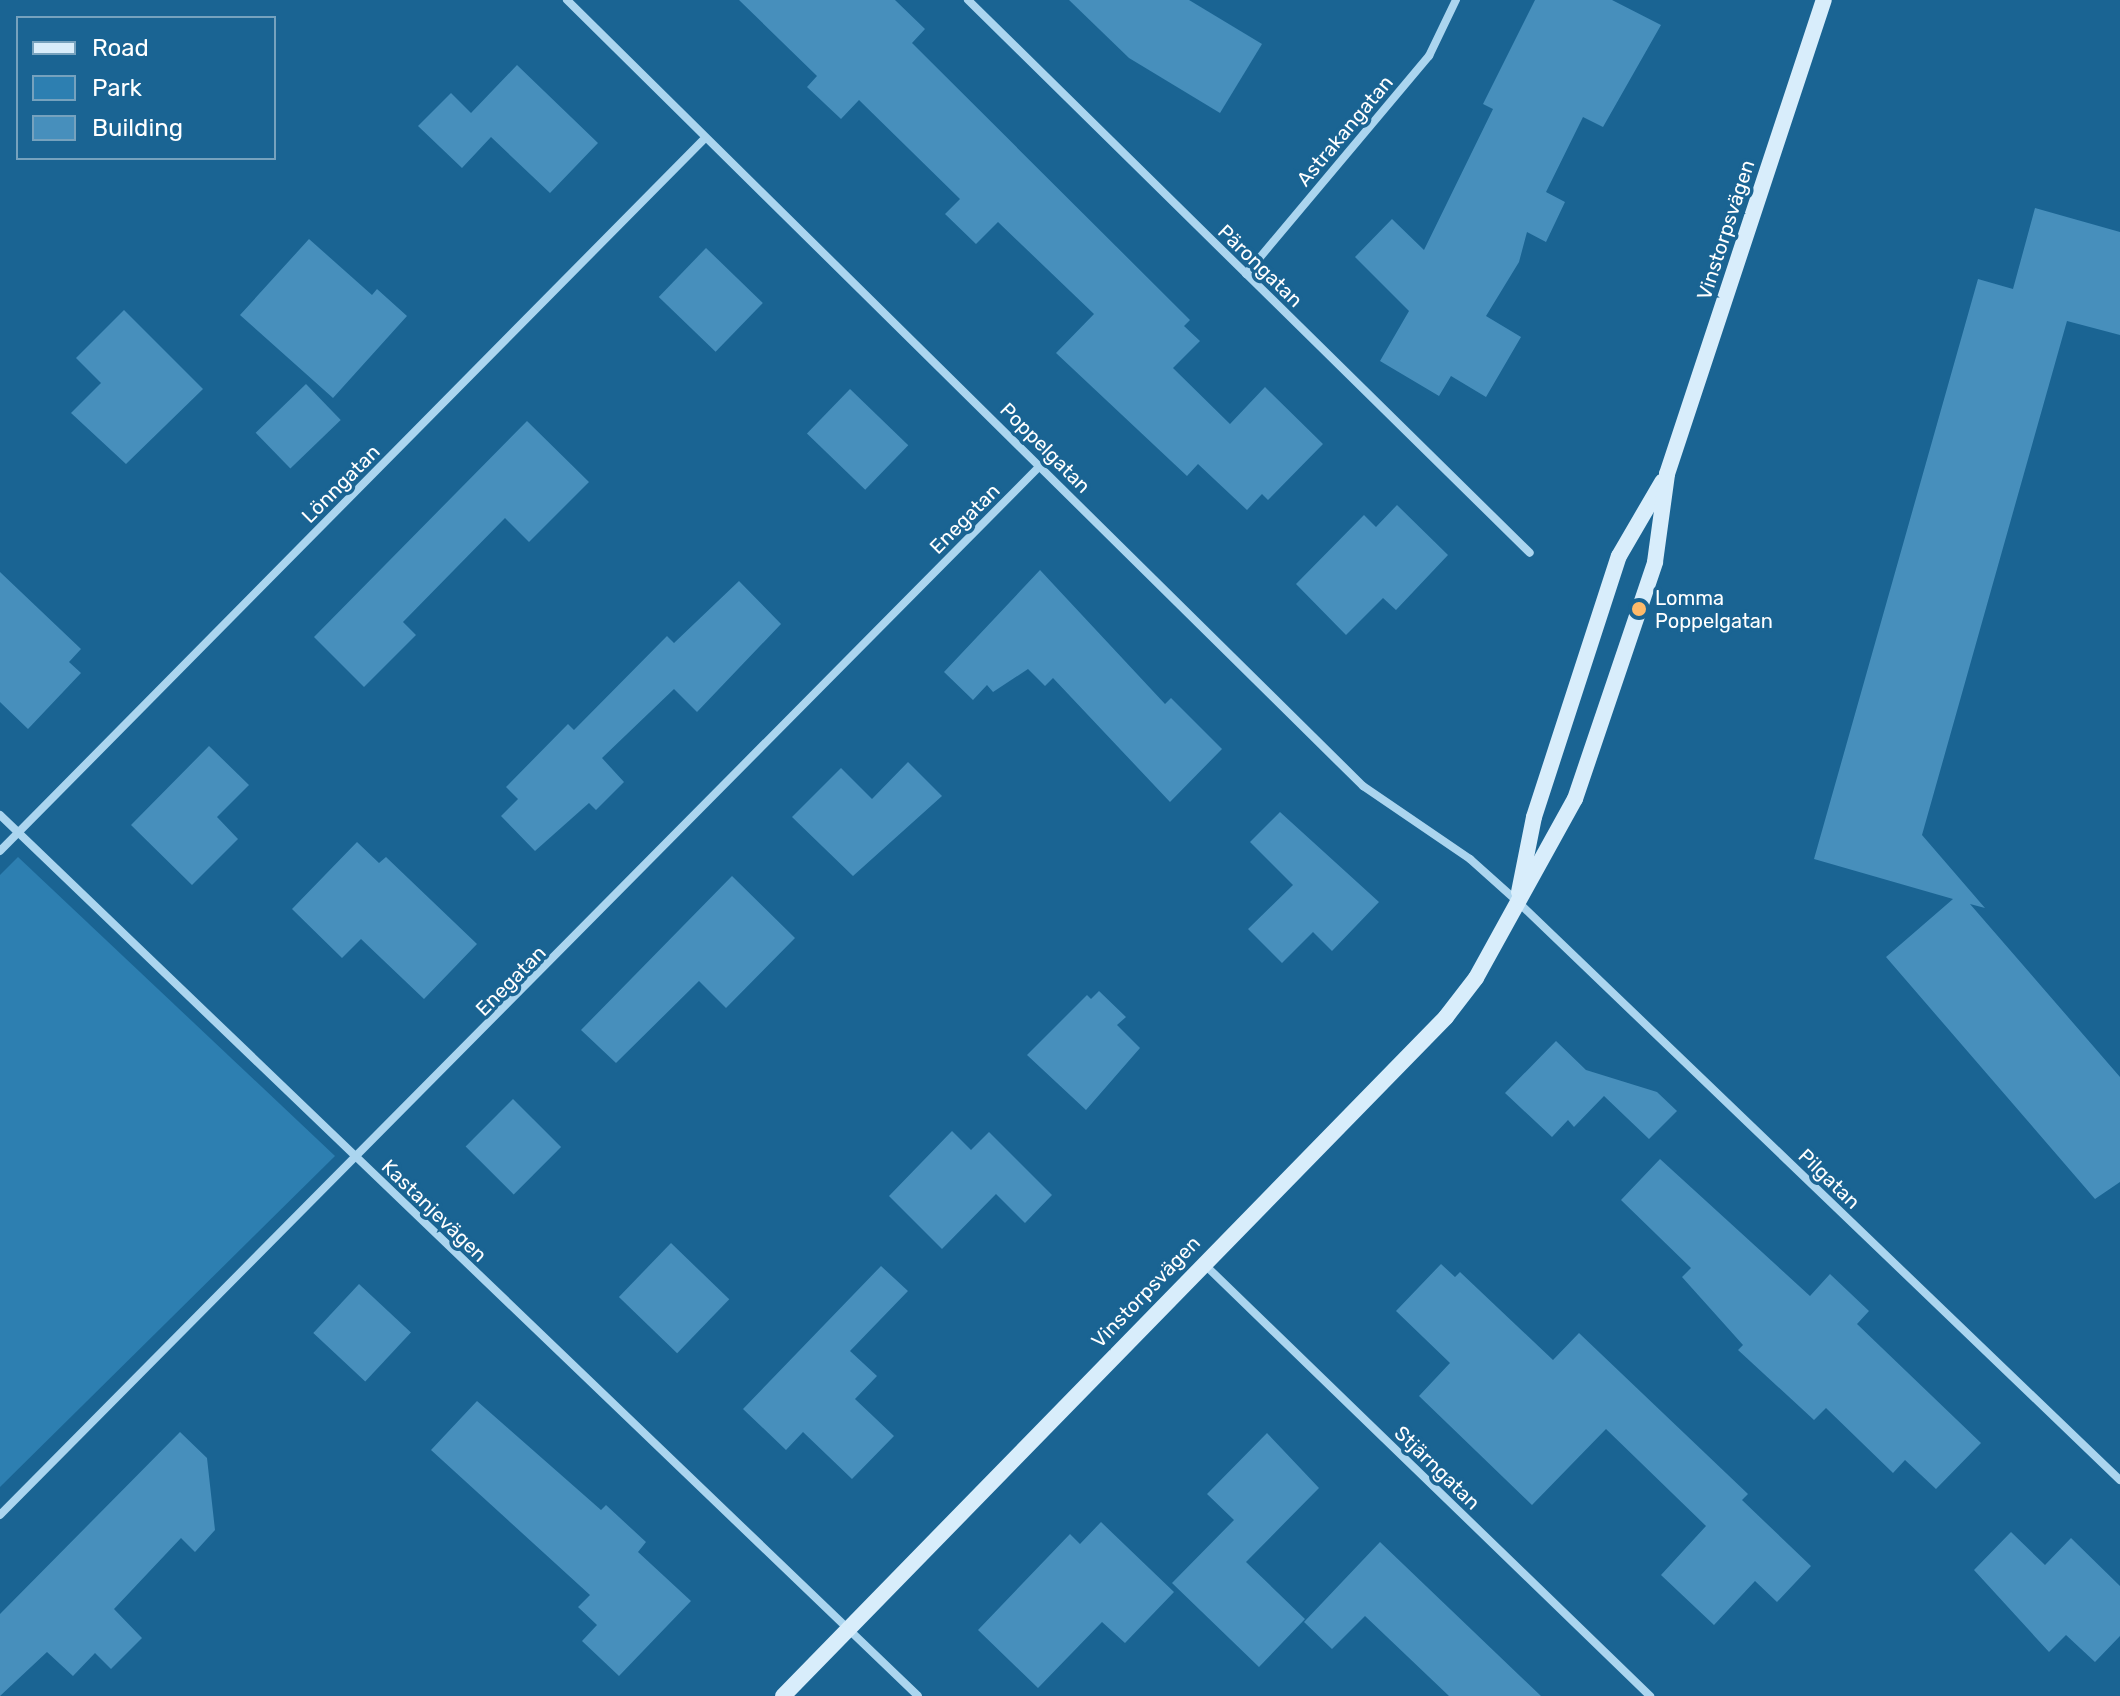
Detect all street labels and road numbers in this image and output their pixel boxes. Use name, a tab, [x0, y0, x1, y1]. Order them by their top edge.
street label: Astrakangatan	[1292, 71, 1398, 191]
street label: Vinstorpsvägen	[1692, 157, 1760, 303]
street label: Pärongatan	[1213, 220, 1307, 312]
street label: Poppelgatan	[995, 398, 1095, 498]
street label: Lönngatan	[297, 440, 385, 528]
street label: Enegatan	[925, 479, 1005, 559]
street label: Enegatan	[471, 941, 551, 1021]
street label: Pilgatan	[1793, 1144, 1865, 1214]
street label: Kastanjevägen	[376, 1155, 492, 1267]
street label: Vinstorpsvägen	[1087, 1231, 1205, 1353]
street label: Stjärngatan	[1389, 1421, 1485, 1515]

